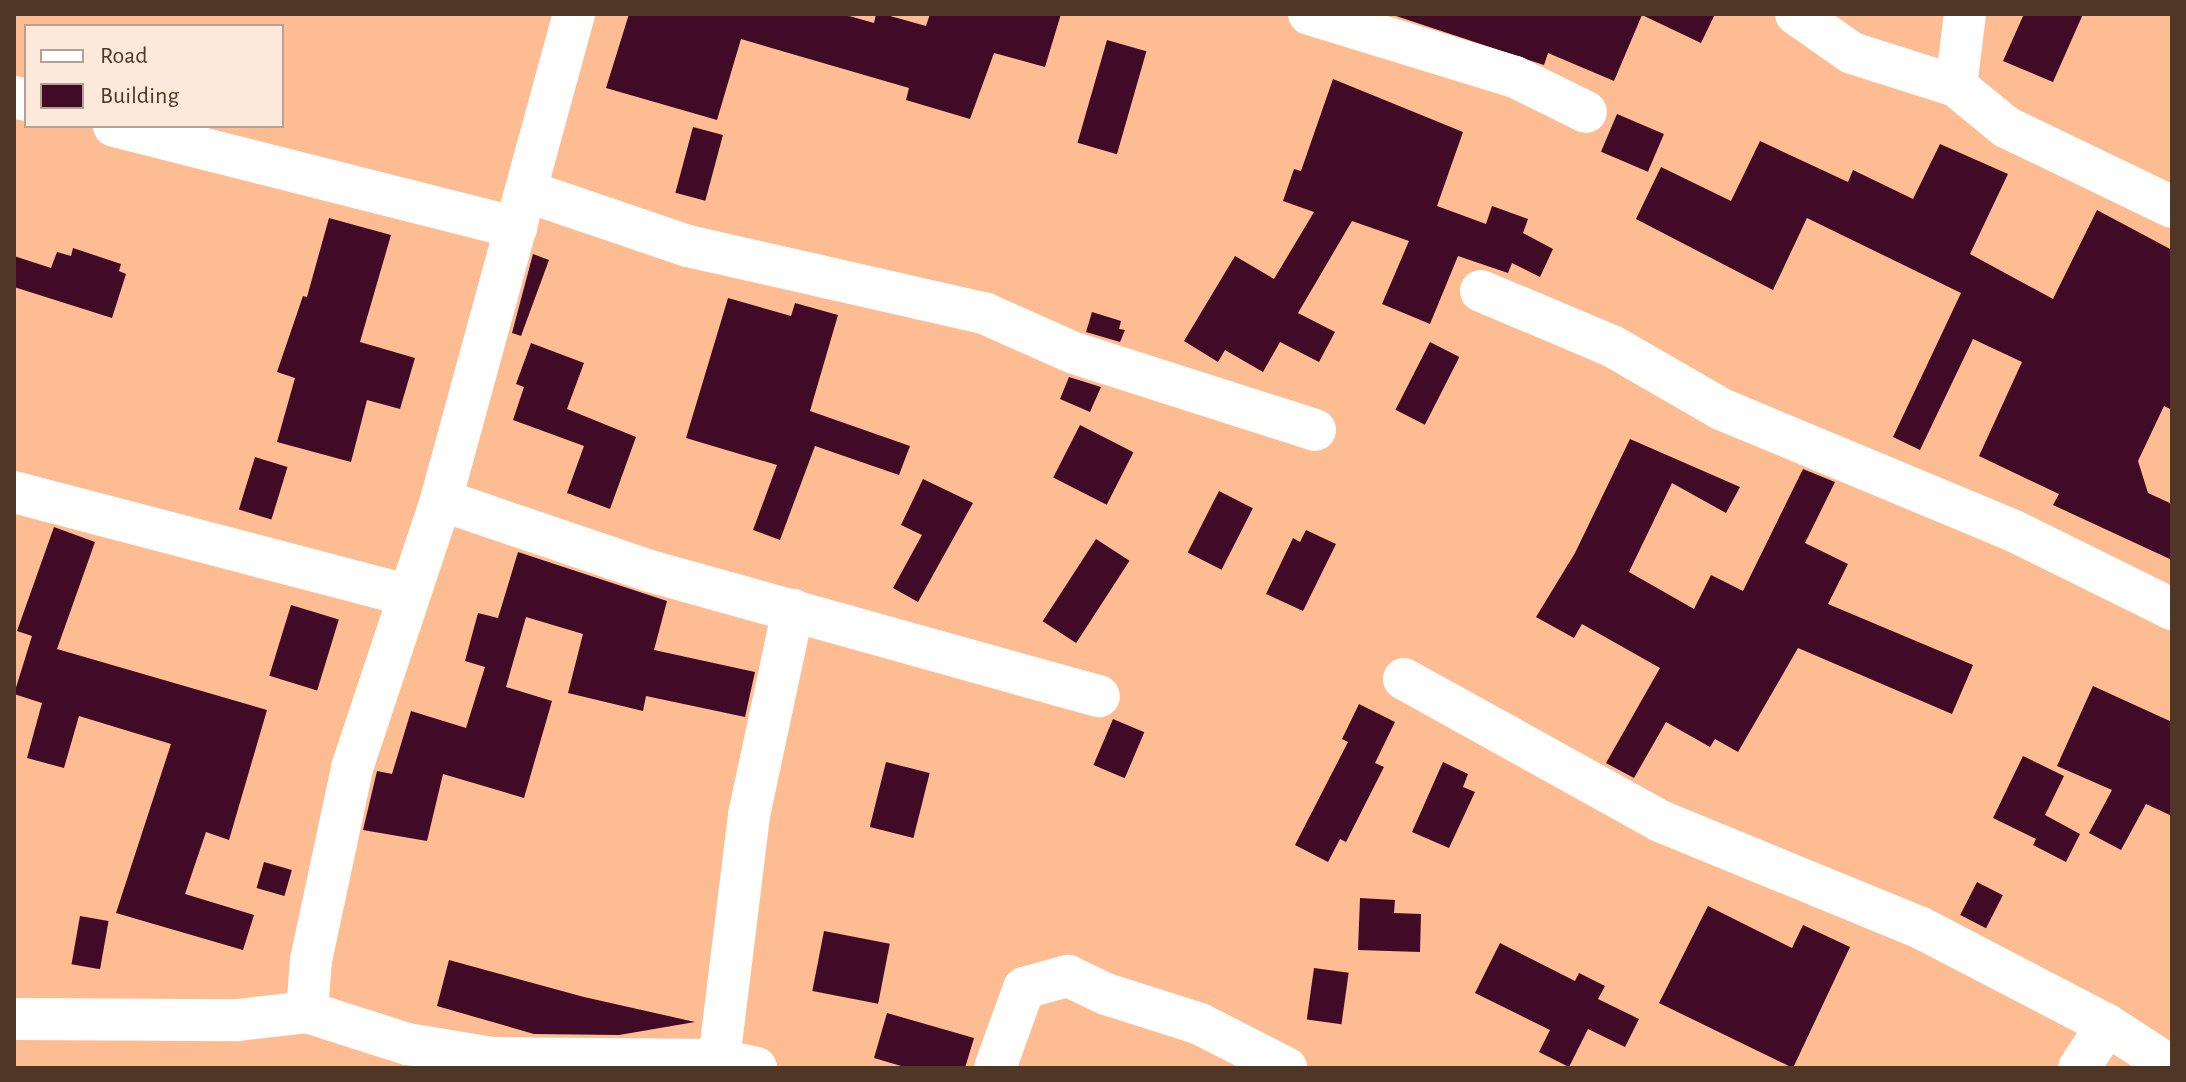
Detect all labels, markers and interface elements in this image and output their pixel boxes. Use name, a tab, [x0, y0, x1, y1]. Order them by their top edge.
legend	[24, 24, 284, 128]
text: Road	[100, 44, 148, 68]
text: Building	[100, 84, 179, 108]

